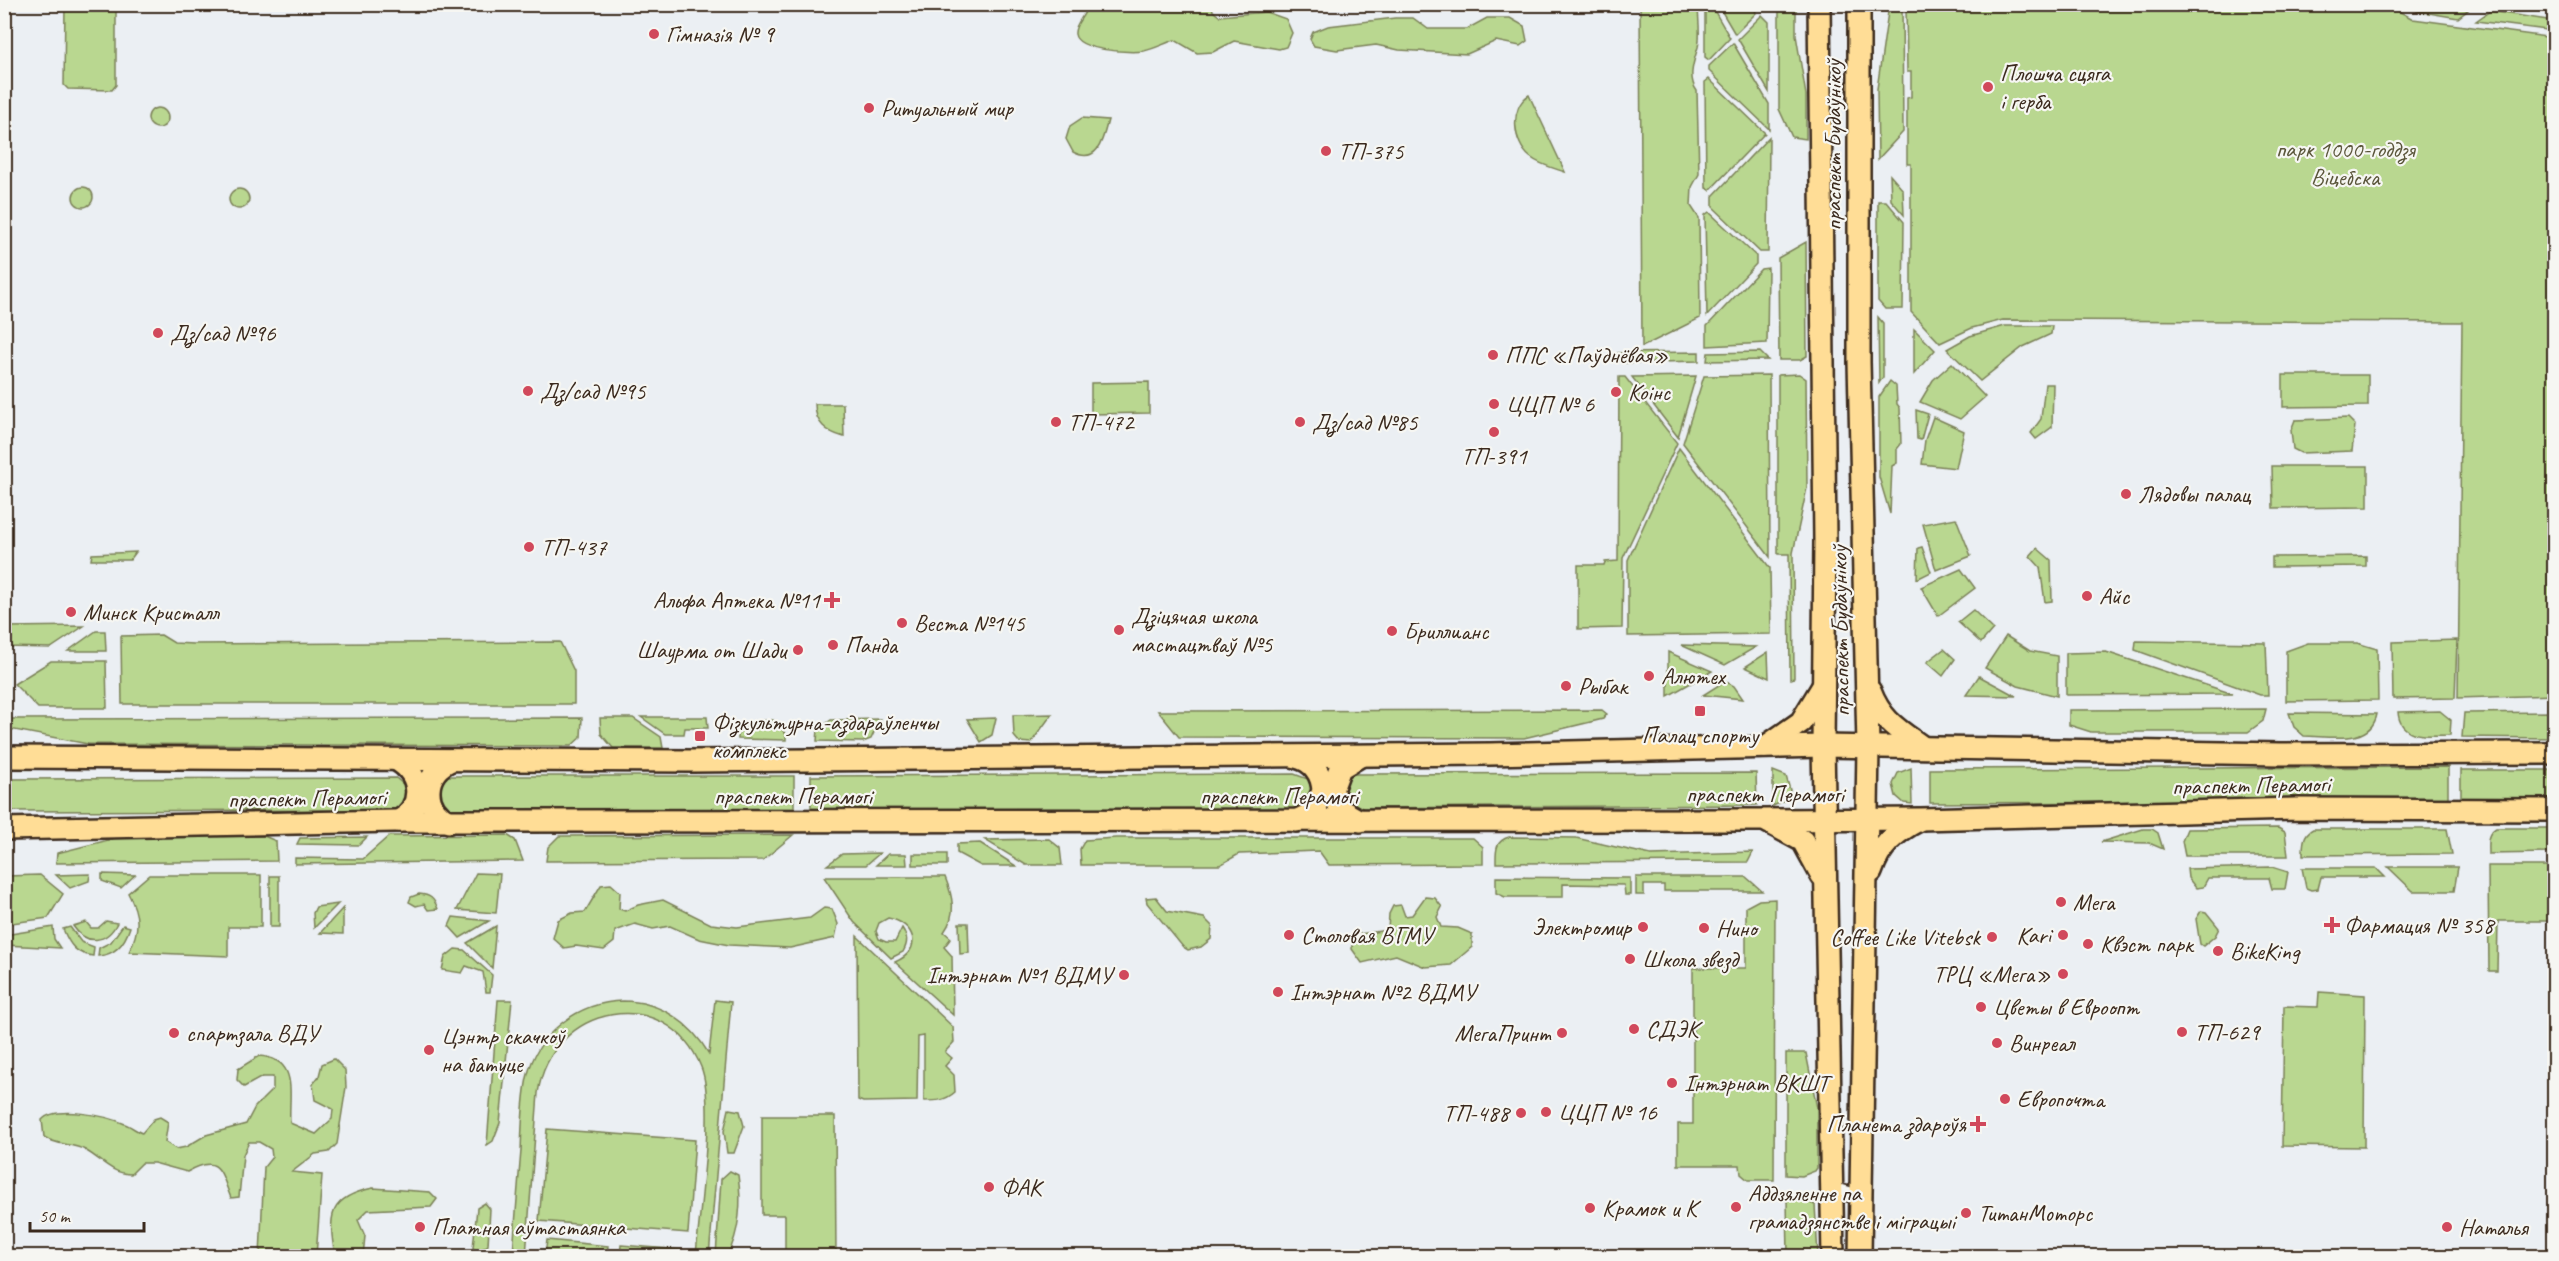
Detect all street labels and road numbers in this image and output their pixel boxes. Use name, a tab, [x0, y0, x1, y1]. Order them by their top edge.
street label: праспект Будаўнікоў	[1818, 57, 1848, 231]
street label: праспект Будаўнікоў	[1823, 543, 1856, 717]
street label: праспект Перамогі	[2172, 769, 2333, 801]
street label: праспект Перамогі	[1686, 779, 1847, 809]
street label: праспект Перамогі	[714, 781, 875, 811]
street label: праспект Перамогі	[1200, 781, 1361, 811]
street label: праспект Перамогі	[228, 782, 389, 814]

